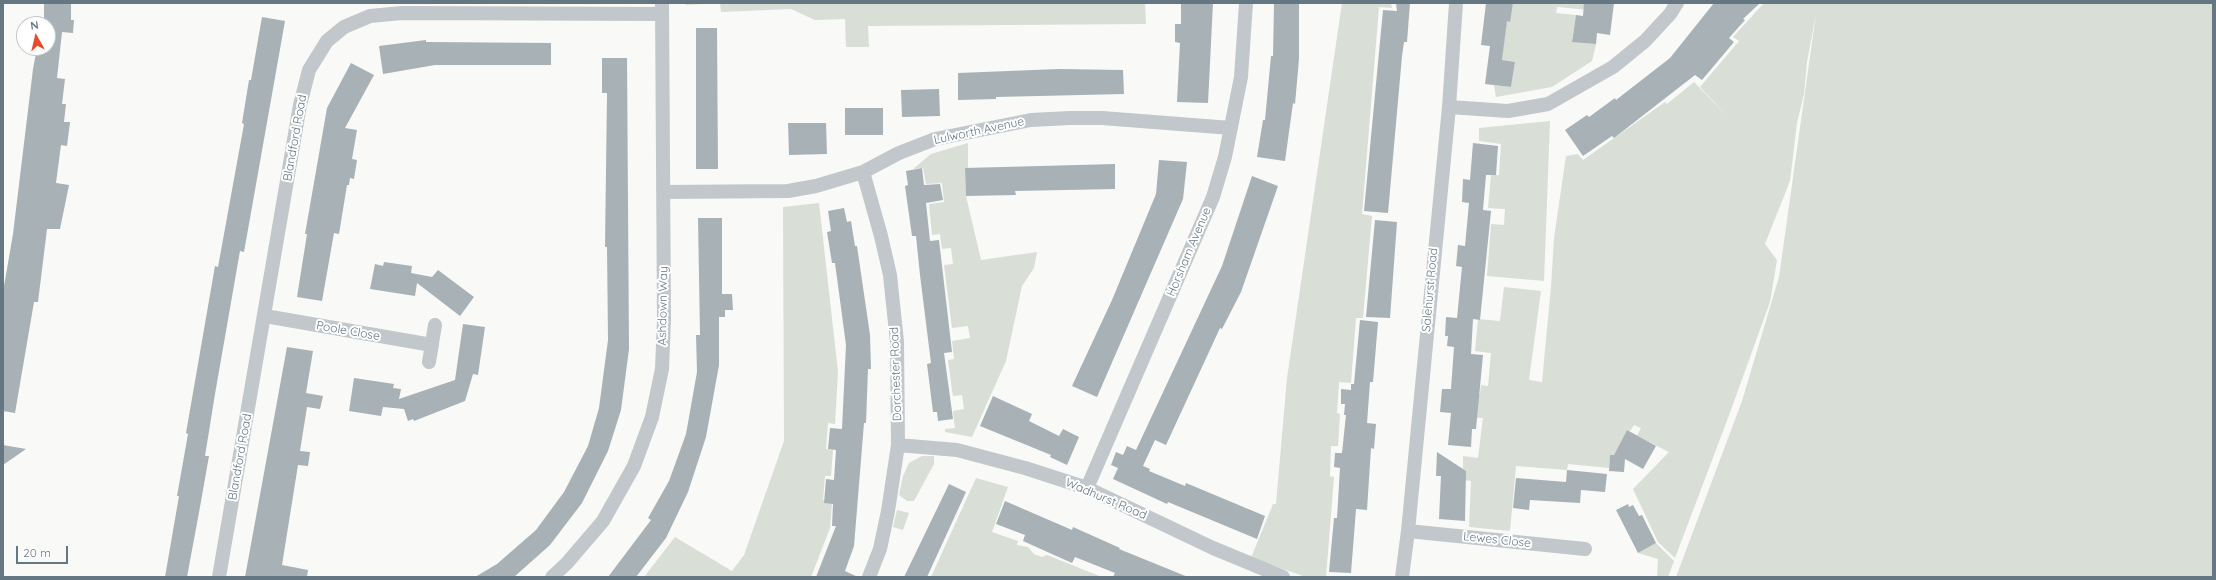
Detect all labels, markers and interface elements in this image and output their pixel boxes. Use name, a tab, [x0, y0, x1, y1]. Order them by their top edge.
north arrow	[16, 16, 56, 56]
text: N	[29, 18, 39, 33]
street label: Blandford Road	[280, 94, 310, 182]
street label: Lulworth Avenue	[933, 114, 1025, 148]
street label: Horsham Avenue	[1164, 205, 1214, 299]
street label: Salehurst Road	[1419, 247, 1441, 333]
street label: Ashdown Way	[655, 266, 671, 346]
street label: Poole Close	[315, 318, 381, 344]
street label: Dorchester Road	[887, 327, 905, 421]
street label: Blandford Road	[225, 413, 255, 501]
street label: Wadhurst Road	[1063, 475, 1149, 523]
street label: Lewes Close	[1462, 529, 1532, 551]
scale bar	[18, 538, 70, 564]
text: 20 m	[23, 545, 51, 560]

